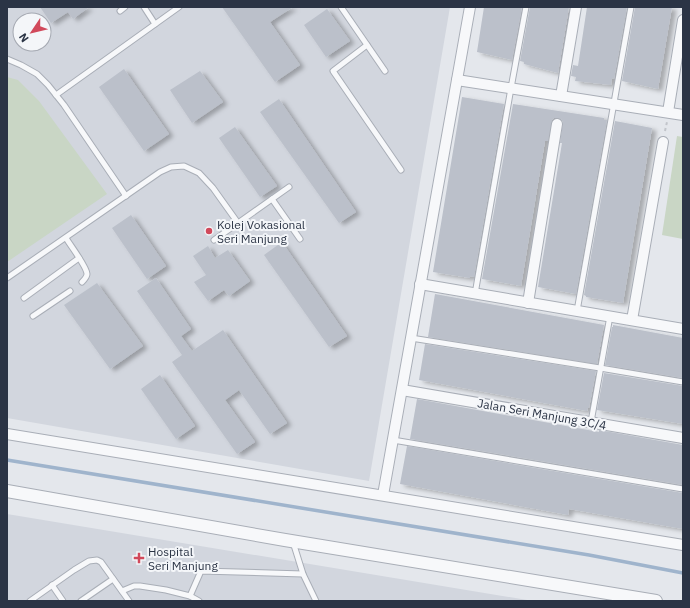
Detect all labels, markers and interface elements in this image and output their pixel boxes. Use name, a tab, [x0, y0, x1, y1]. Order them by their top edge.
north arrow	[12, 12, 52, 52]
text: N	[16, 30, 32, 45]
place label: Kolej Vokasional Seri Manjung	[217, 217, 305, 246]
marker: Kolej Vokasional Seri Manjung	[204, 226, 214, 236]
street label: Jalan Seri Manjung 3C/4	[476, 395, 608, 433]
place label: Hospital Seri Manjung	[148, 544, 218, 573]
marker: Hospital Seri Manjung	[133, 552, 145, 564]

